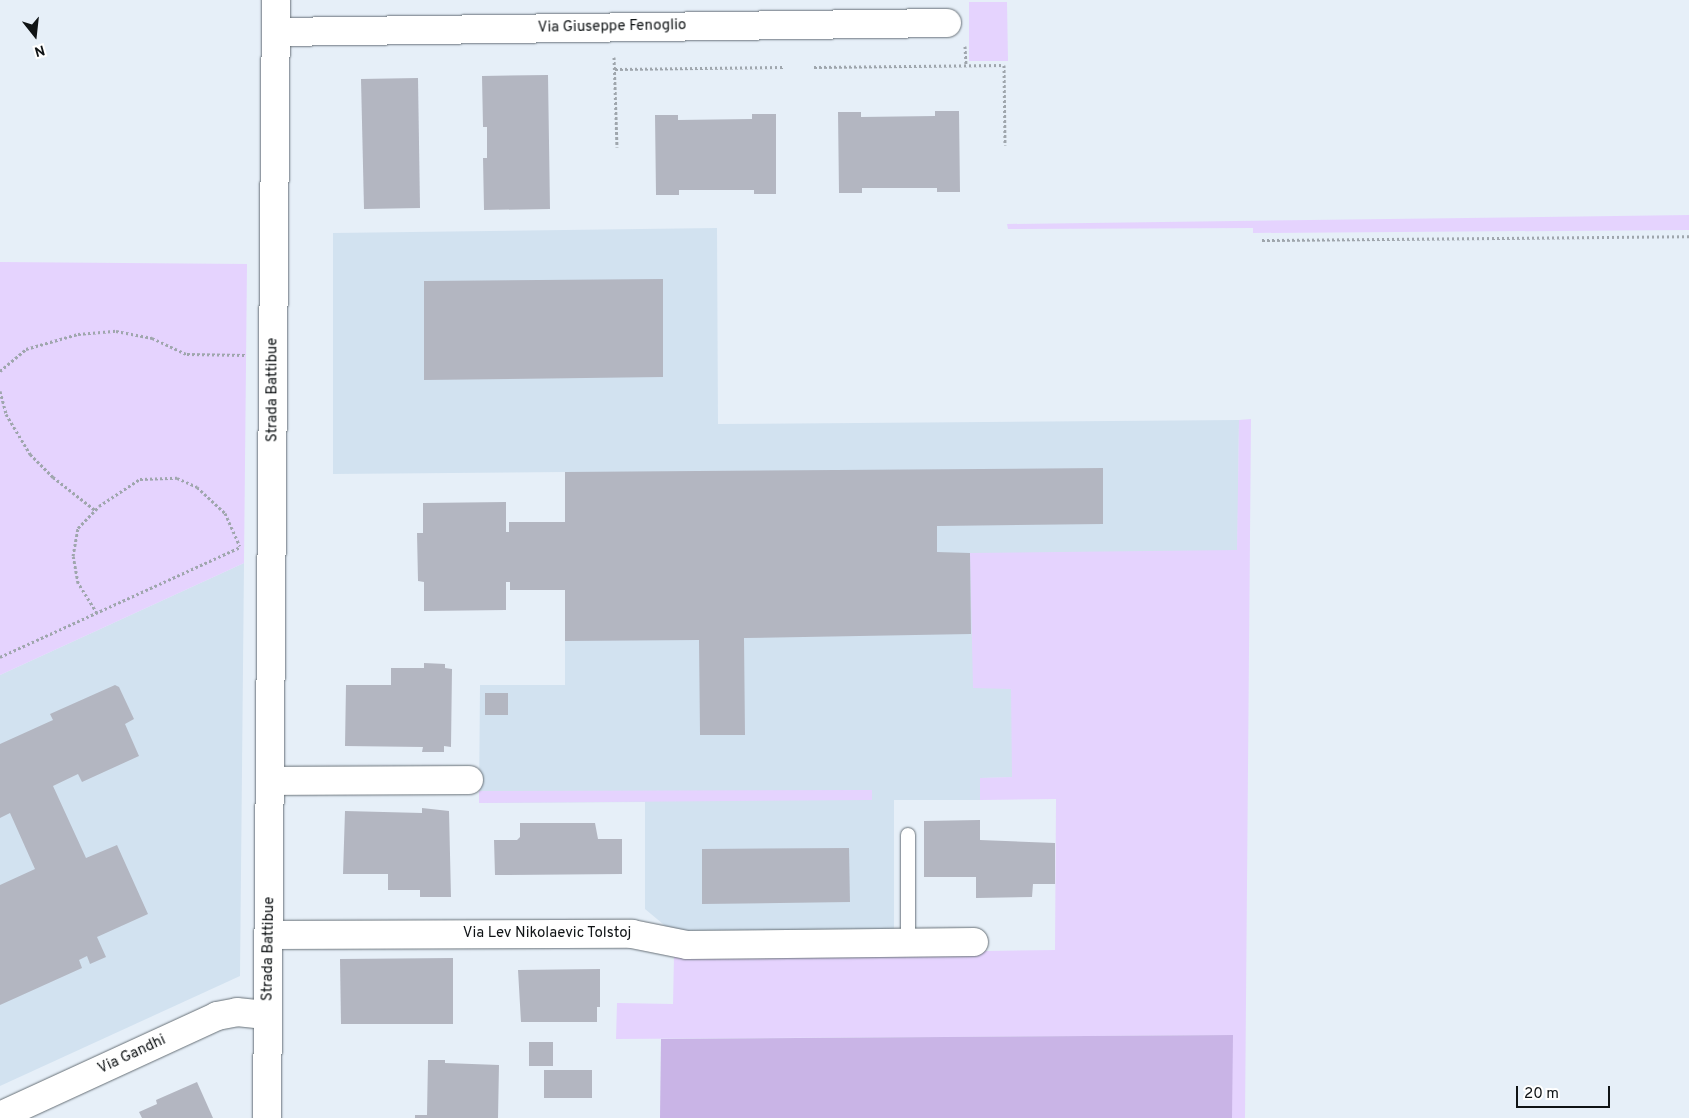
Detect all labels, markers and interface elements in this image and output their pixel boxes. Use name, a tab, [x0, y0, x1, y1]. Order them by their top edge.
north arrow	[10, 10, 60, 60]
street label: Via Giuseppe Fenoglio	[538, 17, 686, 37]
text: N	[32, 40, 46, 59]
street label: Strada Battibue	[264, 338, 282, 442]
street label: Strada Battibue	[259, 897, 279, 1001]
street label: Via Lev Nikolaevic Tolstoj	[462, 925, 632, 943]
street label: Via Gandhi	[95, 1031, 169, 1079]
scale bar	[1519, 1076, 1613, 1108]
text: 20 m	[1524, 1085, 1559, 1104]

